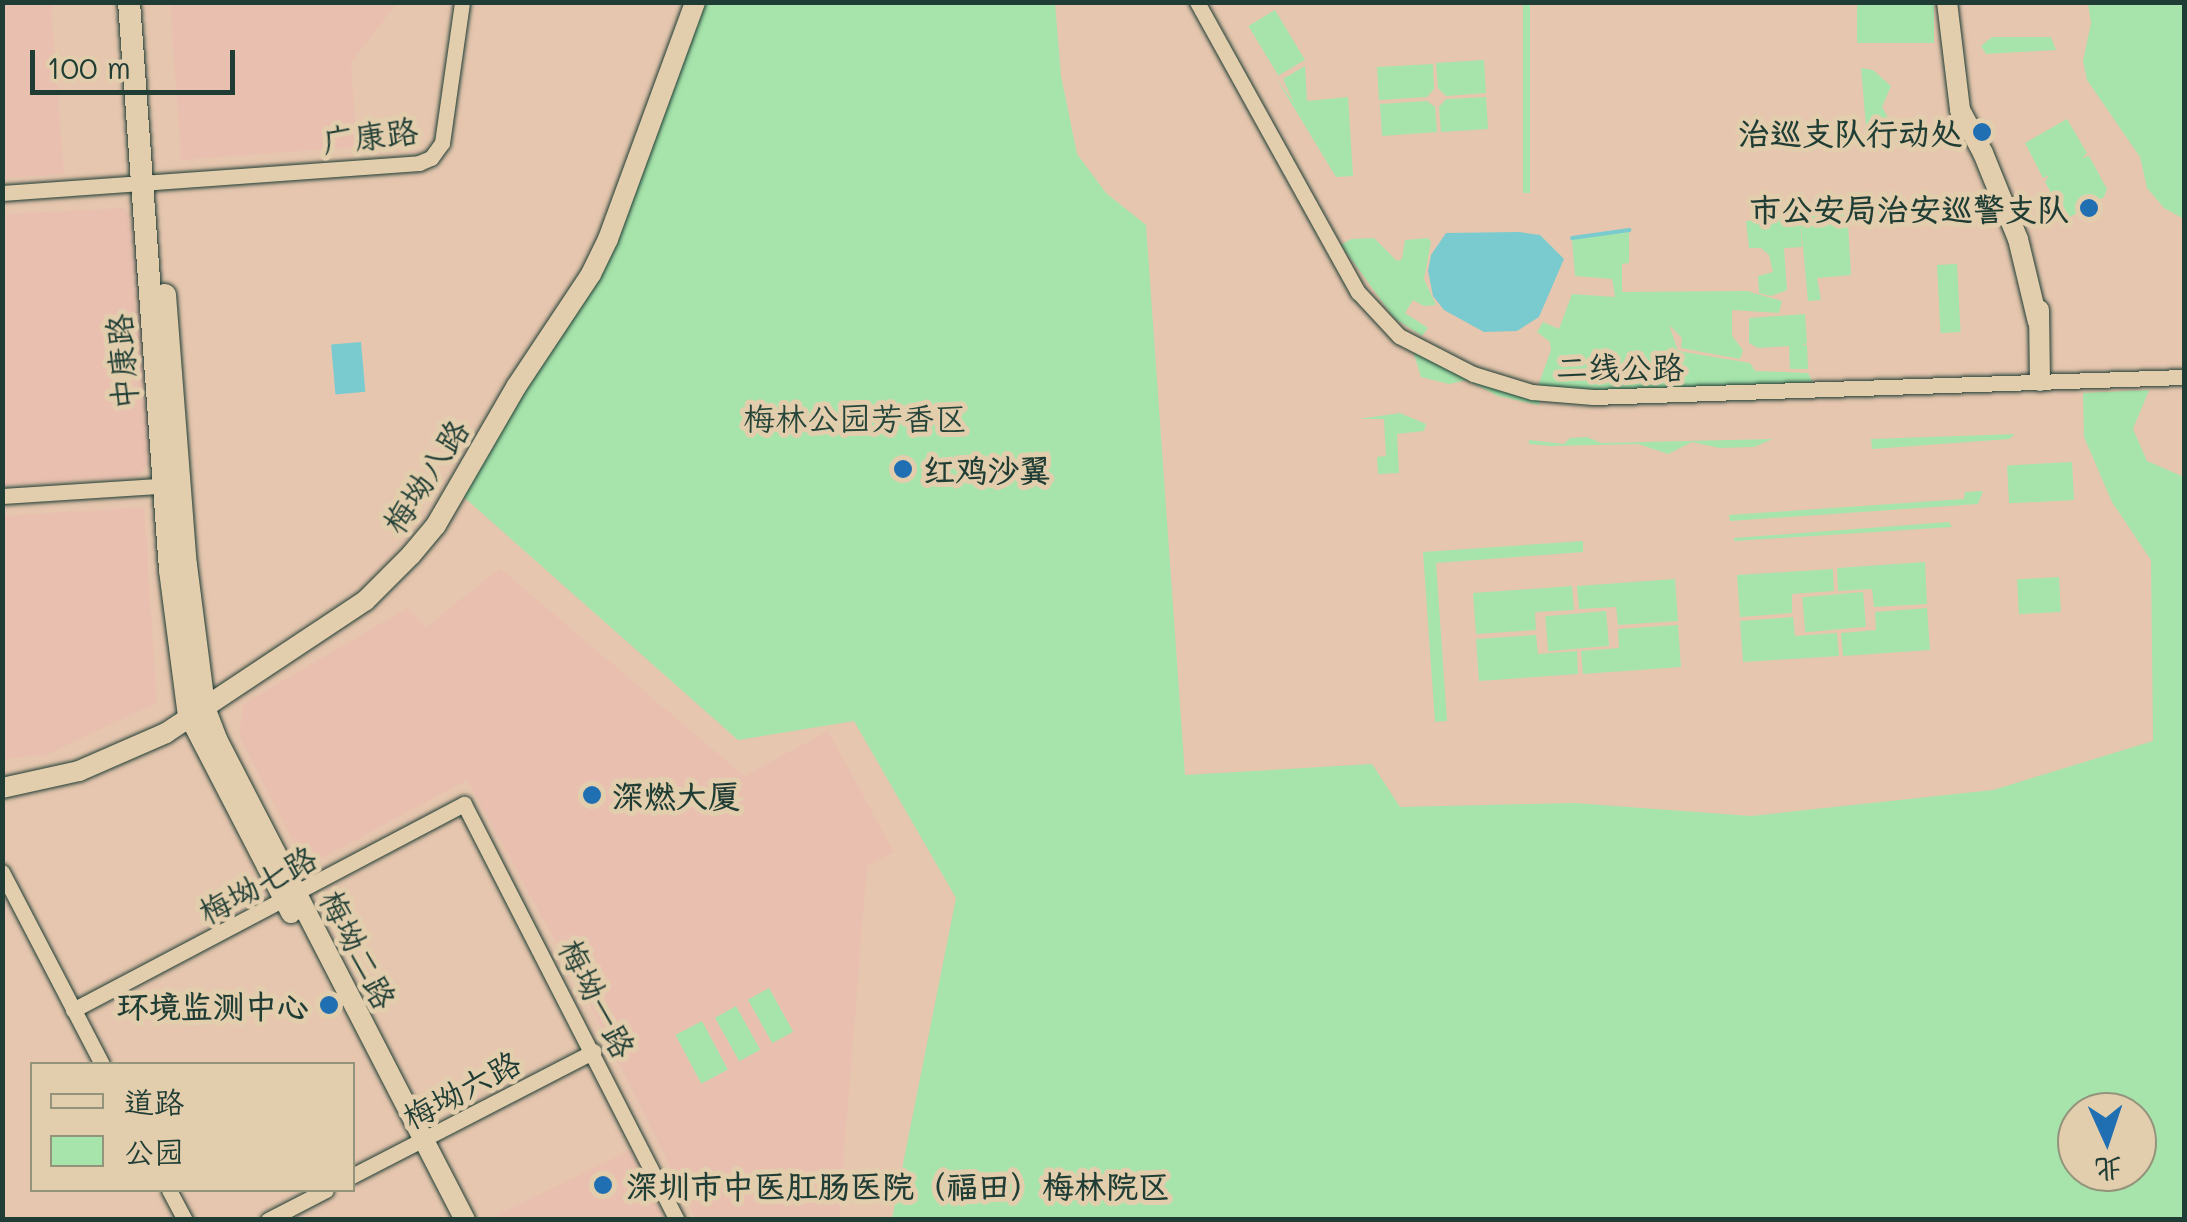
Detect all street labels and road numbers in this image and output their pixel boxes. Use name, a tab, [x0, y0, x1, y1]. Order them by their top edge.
street label: 广康路	[320, 110, 420, 160]
street label: 中康路	[98, 313, 144, 411]
street label: 二线公路	[1556, 347, 1684, 385]
street label: 梅坳八路	[374, 412, 476, 540]
street label: 梅坳七路	[191, 837, 323, 931]
street label: 梅坳二路	[313, 883, 405, 1015]
street label: 梅坳一路	[552, 932, 644, 1064]
street label: 梅坳六路	[395, 1042, 527, 1136]

